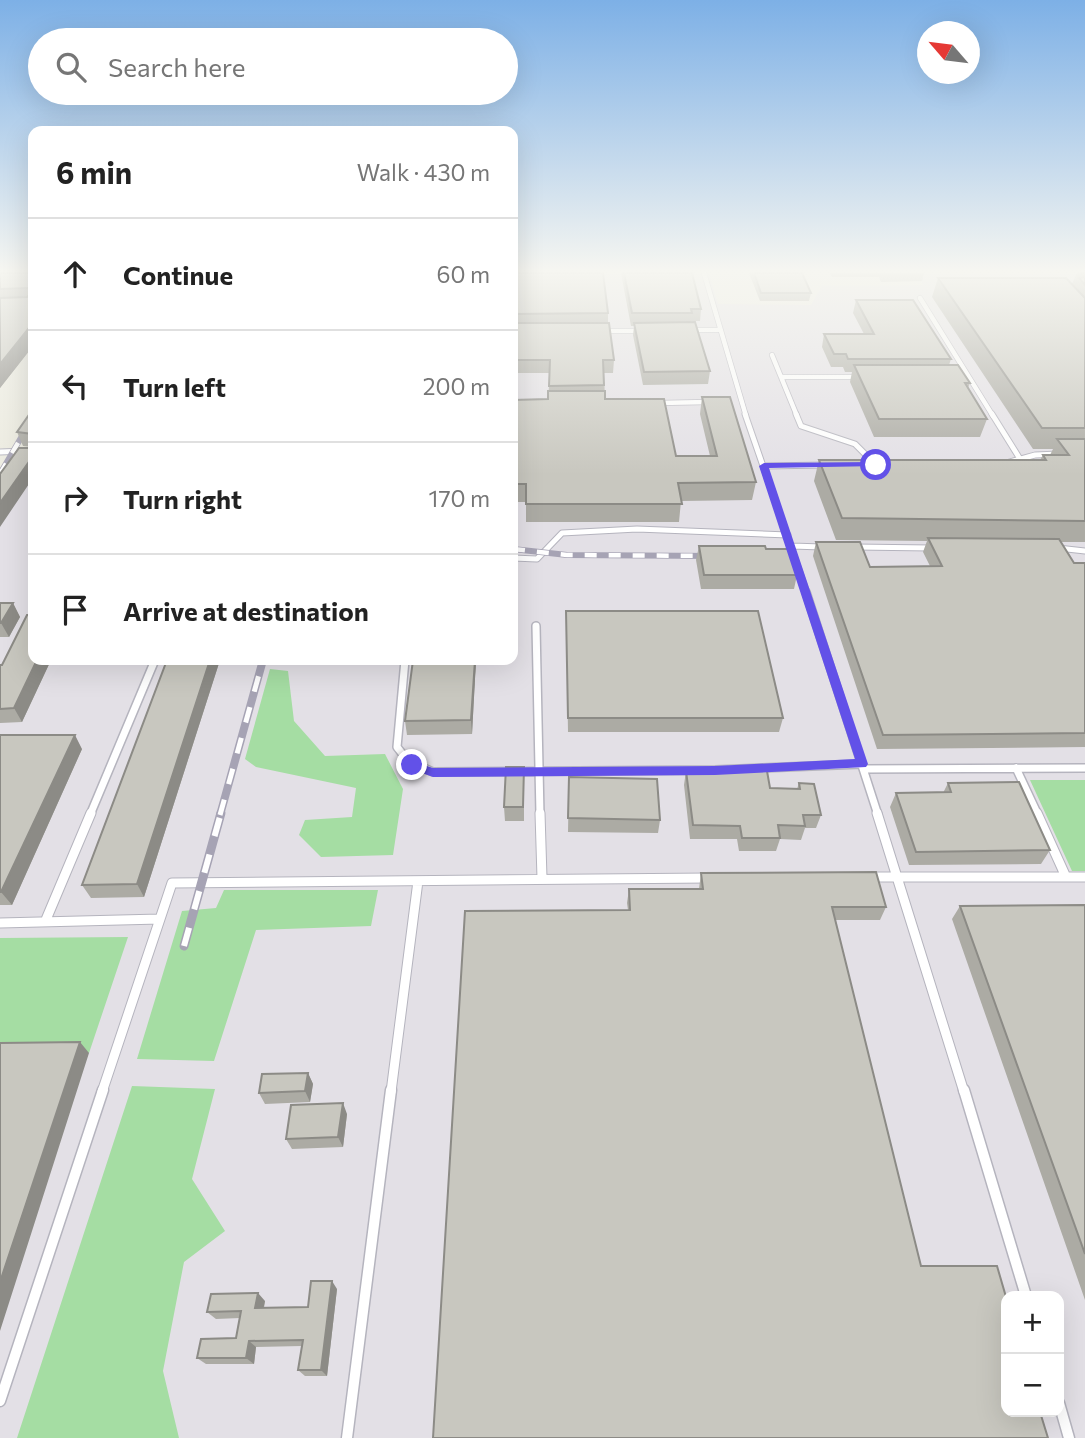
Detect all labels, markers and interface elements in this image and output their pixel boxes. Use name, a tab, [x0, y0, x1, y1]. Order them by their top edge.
north arrow	[917, 21, 980, 84]
search box	[28, 28, 518, 105]
icon: search	[52, 48, 90, 86]
text: Search here	[108, 51, 246, 82]
text: 6 min	[56, 153, 132, 190]
text: Walk · 430 m	[357, 158, 490, 186]
icon: ahead	[56, 255, 94, 293]
text: Continue	[123, 259, 233, 290]
text: 60 m	[437, 260, 490, 288]
icon: left	[56, 367, 94, 405]
text: Turn left	[123, 371, 226, 402]
text: 200 m	[423, 372, 490, 400]
route start	[860, 449, 891, 480]
icon: right	[56, 479, 94, 517]
text: Turn right	[123, 483, 242, 514]
text: 170 m	[429, 484, 490, 512]
icon: arrive	[56, 591, 94, 629]
text: Arrive at destination	[123, 595, 369, 626]
route end	[396, 749, 427, 780]
map controls	[1001, 1291, 1064, 1417]
button: +	[1001, 1291, 1064, 1354]
button: −	[1001, 1354, 1064, 1417]

